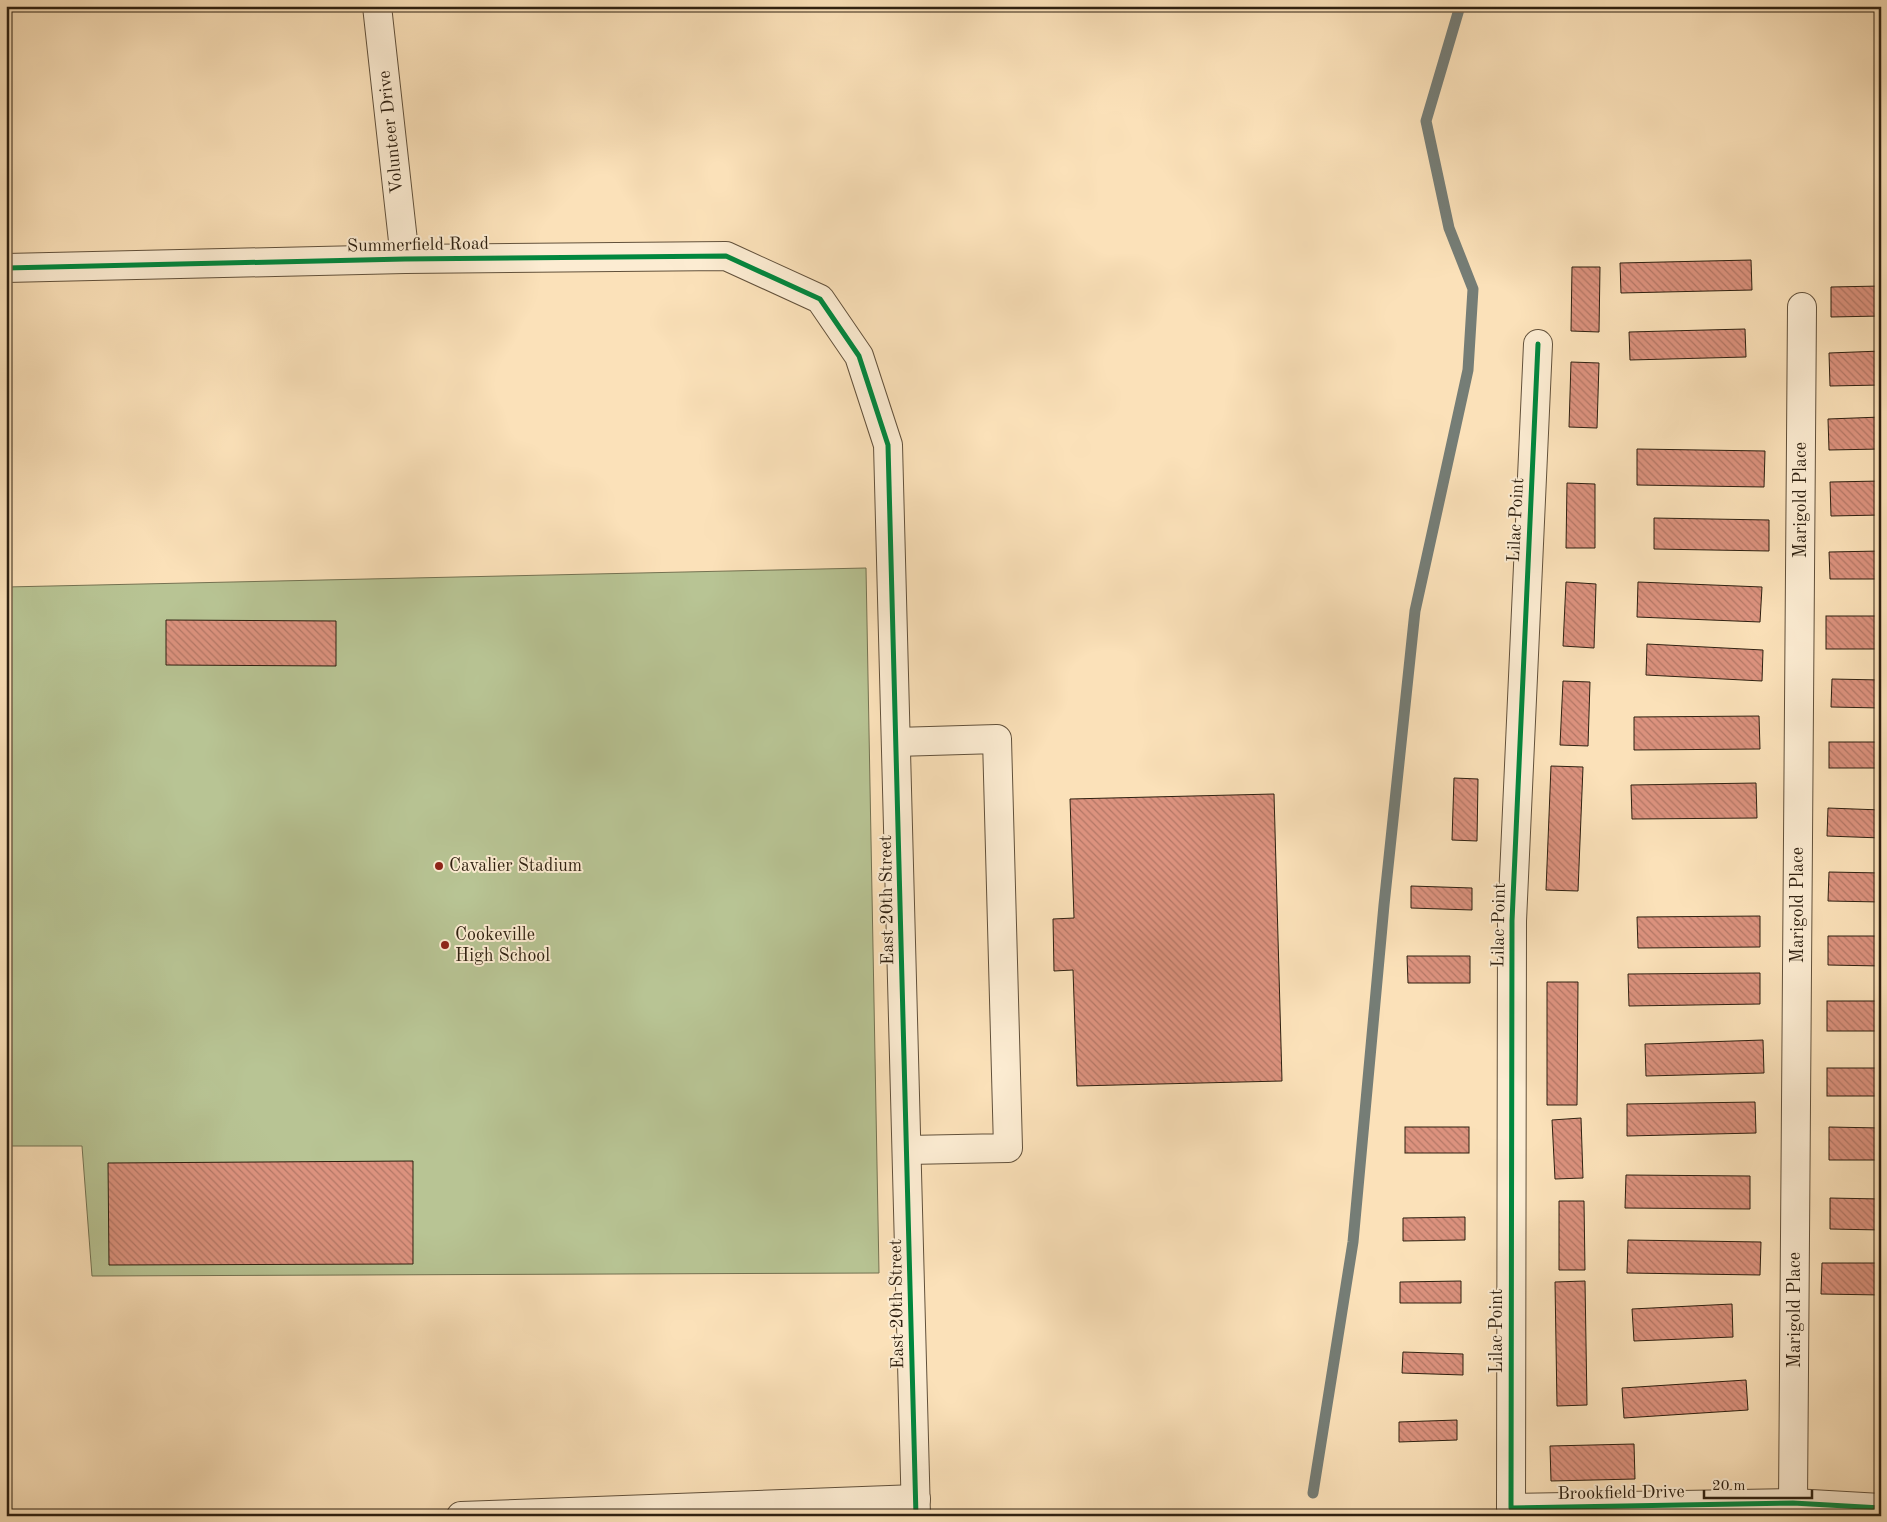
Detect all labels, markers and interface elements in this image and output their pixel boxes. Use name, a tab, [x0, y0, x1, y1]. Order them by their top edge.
street label: Volunteer Drive	[376, 69, 406, 195]
street label: Summerfield Road	[347, 235, 489, 255]
street label: Marigold Place	[1792, 442, 1810, 558]
street label: Lilac Point	[1505, 477, 1527, 563]
street label: East 20th Street	[877, 835, 897, 965]
street label: Marigold Place	[1789, 847, 1807, 963]
place label: Cavalier Stadium	[449, 857, 582, 875]
marker: Cavalier Stadium	[433, 860, 445, 872]
street label: Lilac Point	[1489, 883, 1509, 967]
place label: Cookeville High School	[455, 926, 550, 965]
marker: Cookeville High School	[439, 939, 451, 951]
street label: East 20th Street	[887, 1239, 907, 1369]
street label: Marigold Place	[1786, 1252, 1804, 1368]
street label: Lilac Point	[1488, 1289, 1506, 1373]
scale bar	[1704, 1467, 1812, 1499]
text: 20 m	[1712, 1479, 1746, 1494]
street label: Brookfield Drive	[1557, 1483, 1685, 1503]

